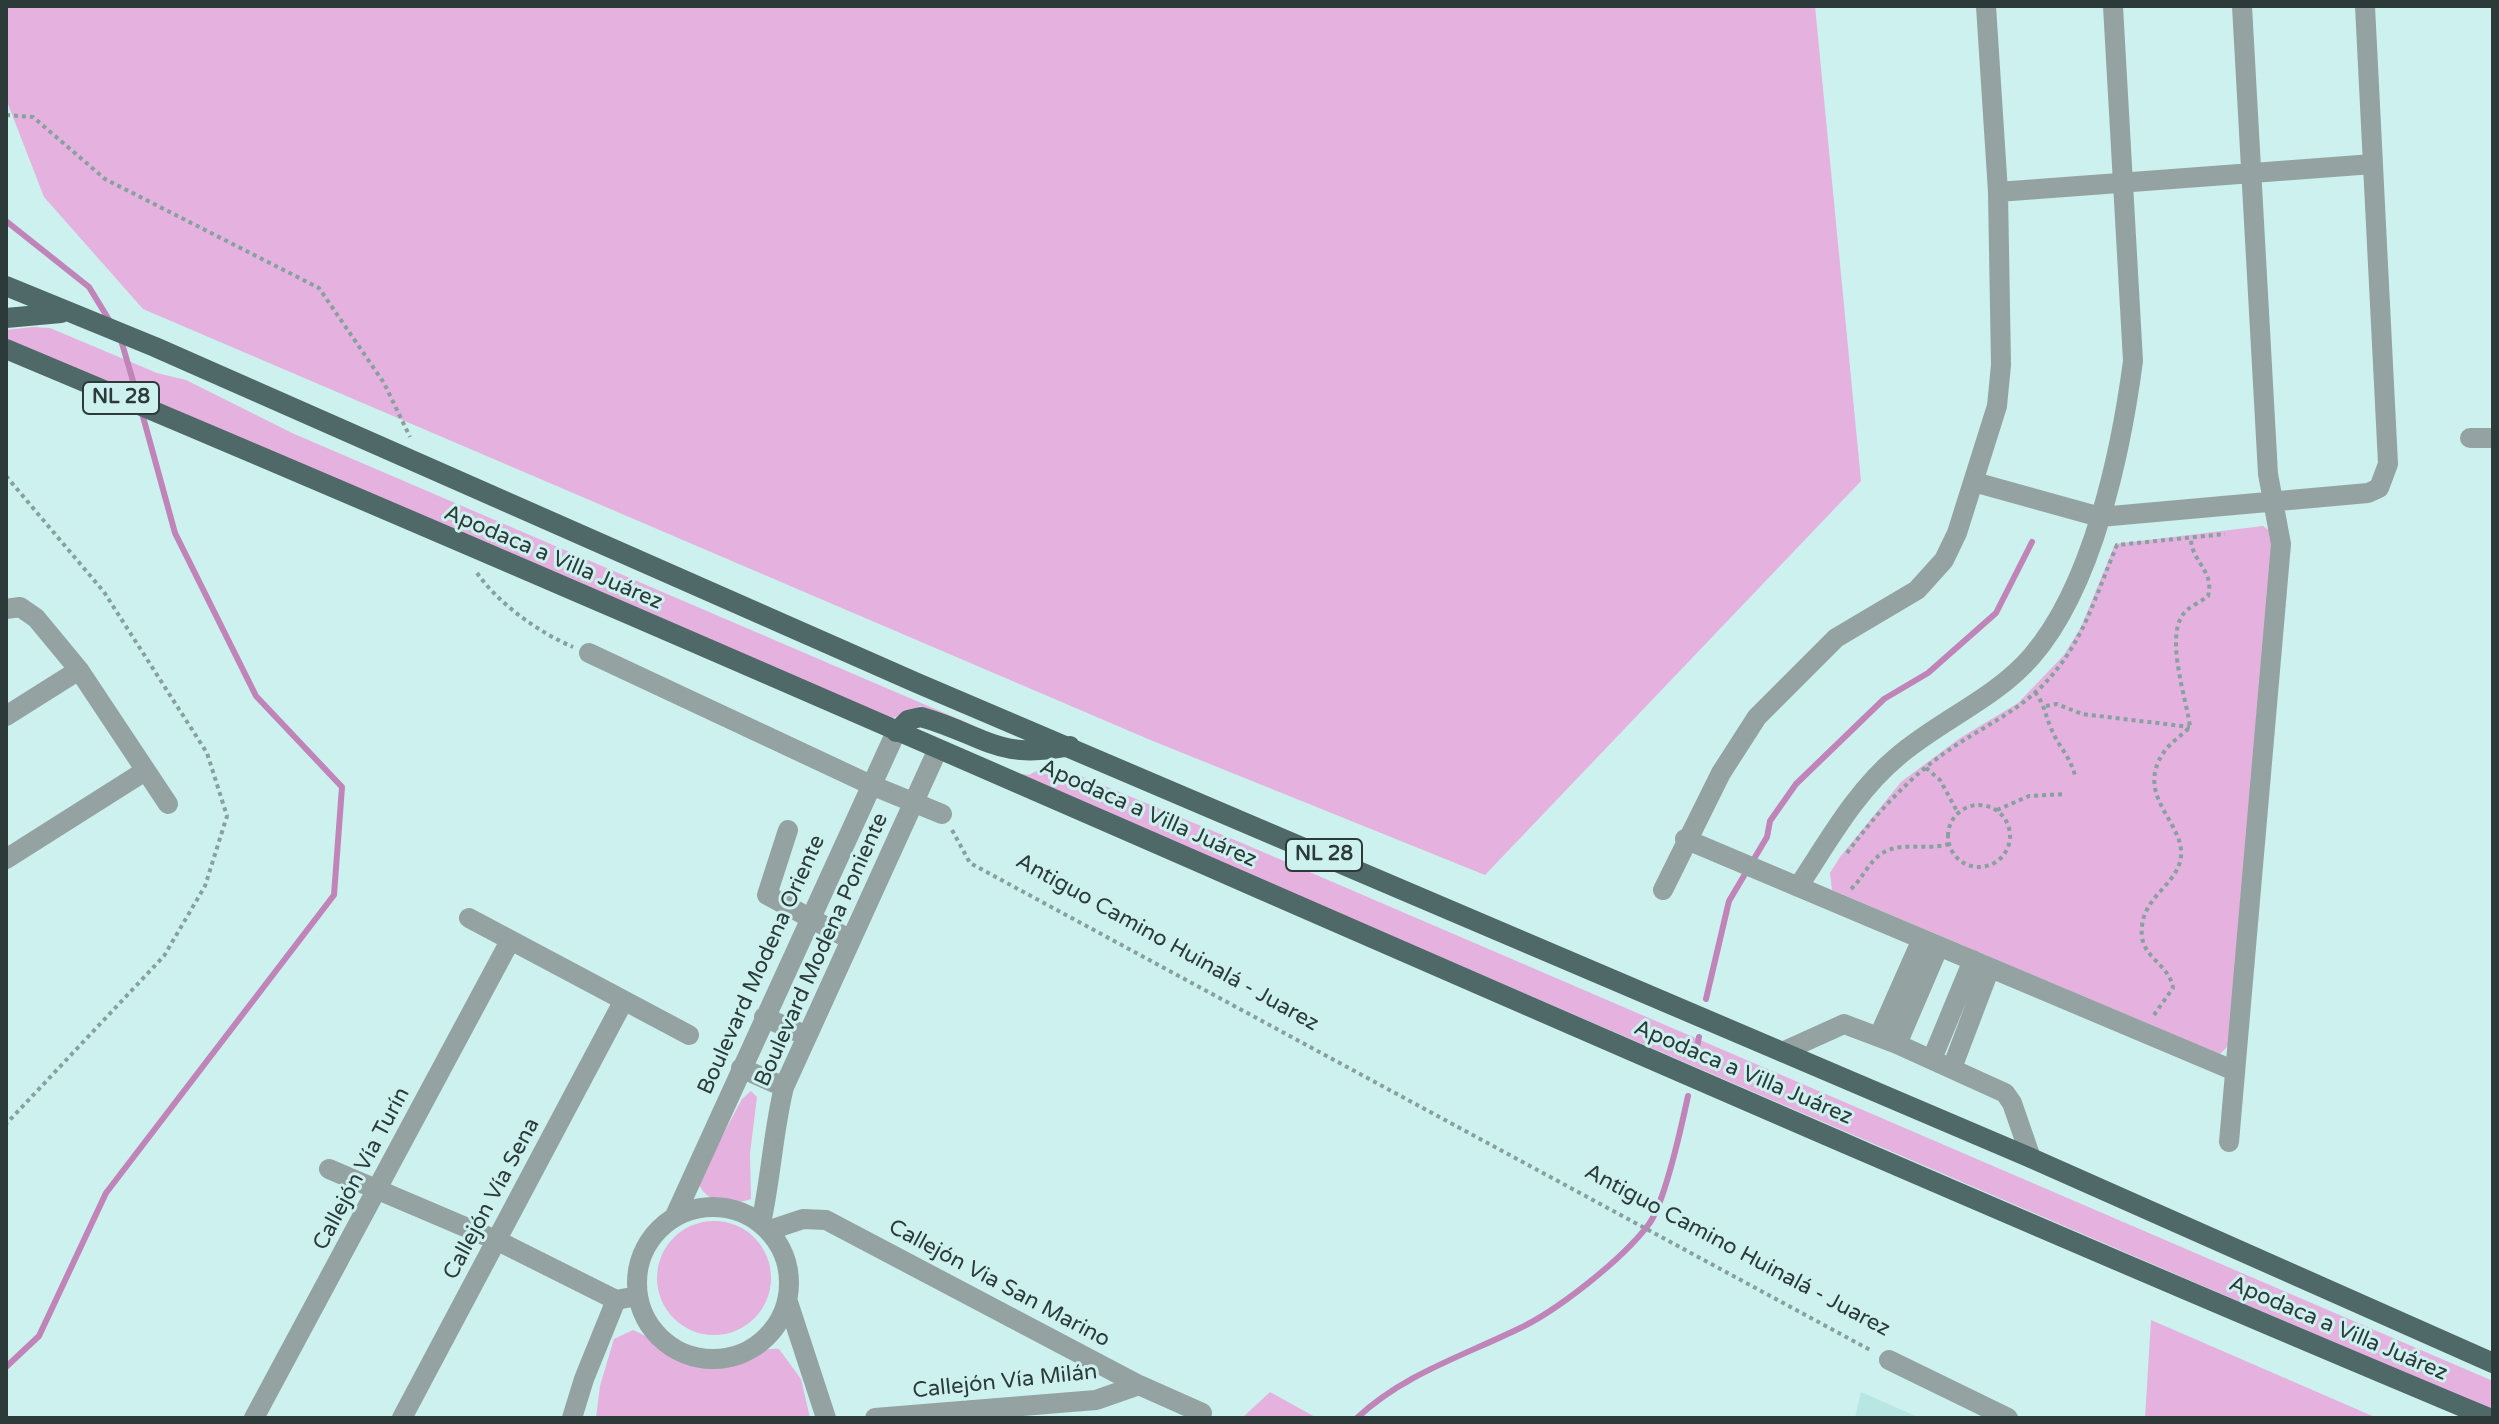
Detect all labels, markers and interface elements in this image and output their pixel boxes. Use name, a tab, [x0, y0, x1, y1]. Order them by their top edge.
road number: NL 28	[83, 382, 159, 414]
street label: Apodaca a Villa Juárez	[440, 500, 666, 616]
street label: Apodaca a Villa Juárez	[1035, 754, 1261, 874]
street label: Boulevard Modena Poniente	[750, 809, 894, 1091]
street label: Boulevard Modena Oriente	[693, 831, 831, 1099]
road number: NL 28	[1286, 839, 1362, 871]
street label: Antiguo Camino Huinalá - Juarez	[1011, 848, 1323, 1038]
street label: Apodaca a Villa Juárez	[1630, 1015, 1856, 1131]
street label: Callejón Vía Turín	[308, 1083, 416, 1255]
street label: Callejón Vía Sena	[438, 1114, 546, 1284]
street label: Antiguo Camino Huinalá - Juarez	[1580, 1159, 1894, 1343]
street label: Callejón Via San Marino	[884, 1214, 1114, 1354]
street label: Apodaca a Villa Juárez	[2225, 1271, 2451, 1387]
street label: Callejón Vía Milán	[911, 1359, 1099, 1405]

